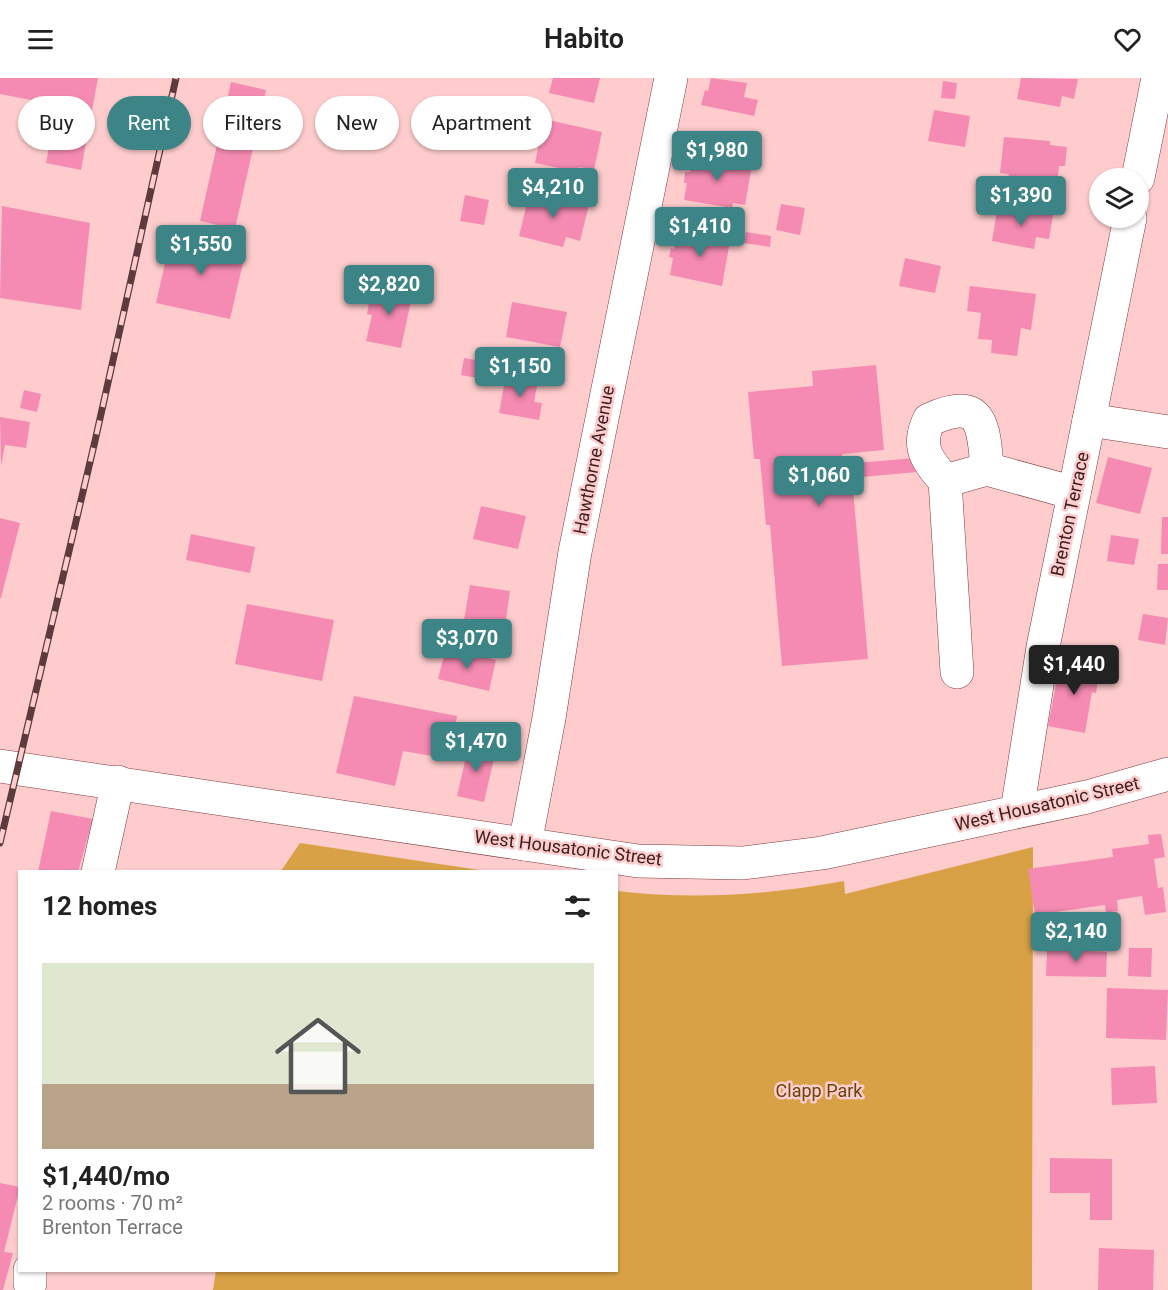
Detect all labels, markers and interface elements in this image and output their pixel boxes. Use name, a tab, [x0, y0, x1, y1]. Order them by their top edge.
icon: menu	[24, 23, 57, 56]
text: Habito	[544, 23, 624, 55]
icon: heart	[1111, 23, 1144, 56]
chip: Buy	[18, 96, 95, 150]
chip: Rent	[107, 96, 191, 150]
chip: Filters	[203, 96, 303, 150]
chip: New	[315, 96, 399, 150]
chip: Apartment	[411, 96, 552, 150]
pin: $1,980	[668, 131, 766, 182]
text: $1,980	[686, 138, 748, 162]
pin: $4,210	[504, 168, 602, 219]
map controls	[1089, 168, 1149, 228]
button: layers	[1089, 168, 1149, 228]
text: $4,210	[522, 175, 584, 199]
pin: $1,390	[972, 176, 1070, 227]
text: $1,390	[990, 183, 1052, 207]
pin: $1,410	[651, 207, 749, 258]
text: $1,410	[669, 214, 731, 238]
pin: $1,550	[152, 225, 250, 276]
text: $1,550	[170, 232, 232, 256]
pin: $2,820	[340, 265, 438, 316]
text: $2,820	[358, 272, 420, 296]
pin: $1,150	[471, 347, 569, 398]
text: $1,150	[489, 354, 551, 378]
street label: Hawthorne Avenue	[569, 384, 618, 536]
street label: Brenton Terrace	[1046, 450, 1093, 578]
pin: $1,060	[770, 456, 868, 507]
text: $1,060	[788, 463, 850, 487]
pin: $3,070	[418, 619, 516, 670]
text: $3,070	[436, 626, 498, 650]
pin: $1,440	[1025, 645, 1123, 696]
text: $1,440	[1043, 652, 1105, 676]
pin: $1,470	[427, 722, 525, 773]
text: $1,470	[445, 729, 507, 753]
street label: West Housatonic Street	[953, 772, 1141, 835]
street label: West Housatonic Street	[473, 826, 663, 869]
icon: filters	[561, 890, 594, 923]
text: 12 homes	[42, 891, 157, 921]
pin: $2,140	[1027, 912, 1125, 963]
text: $2,140	[1045, 919, 1107, 943]
icon: home	[264, 1002, 372, 1110]
park label: Clapp Park	[776, 1080, 863, 1101]
text: $1,440/mo	[42, 1161, 170, 1191]
text: 2 rooms · 70 m²	[42, 1191, 183, 1215]
text: Brenton Terrace	[42, 1215, 183, 1239]

